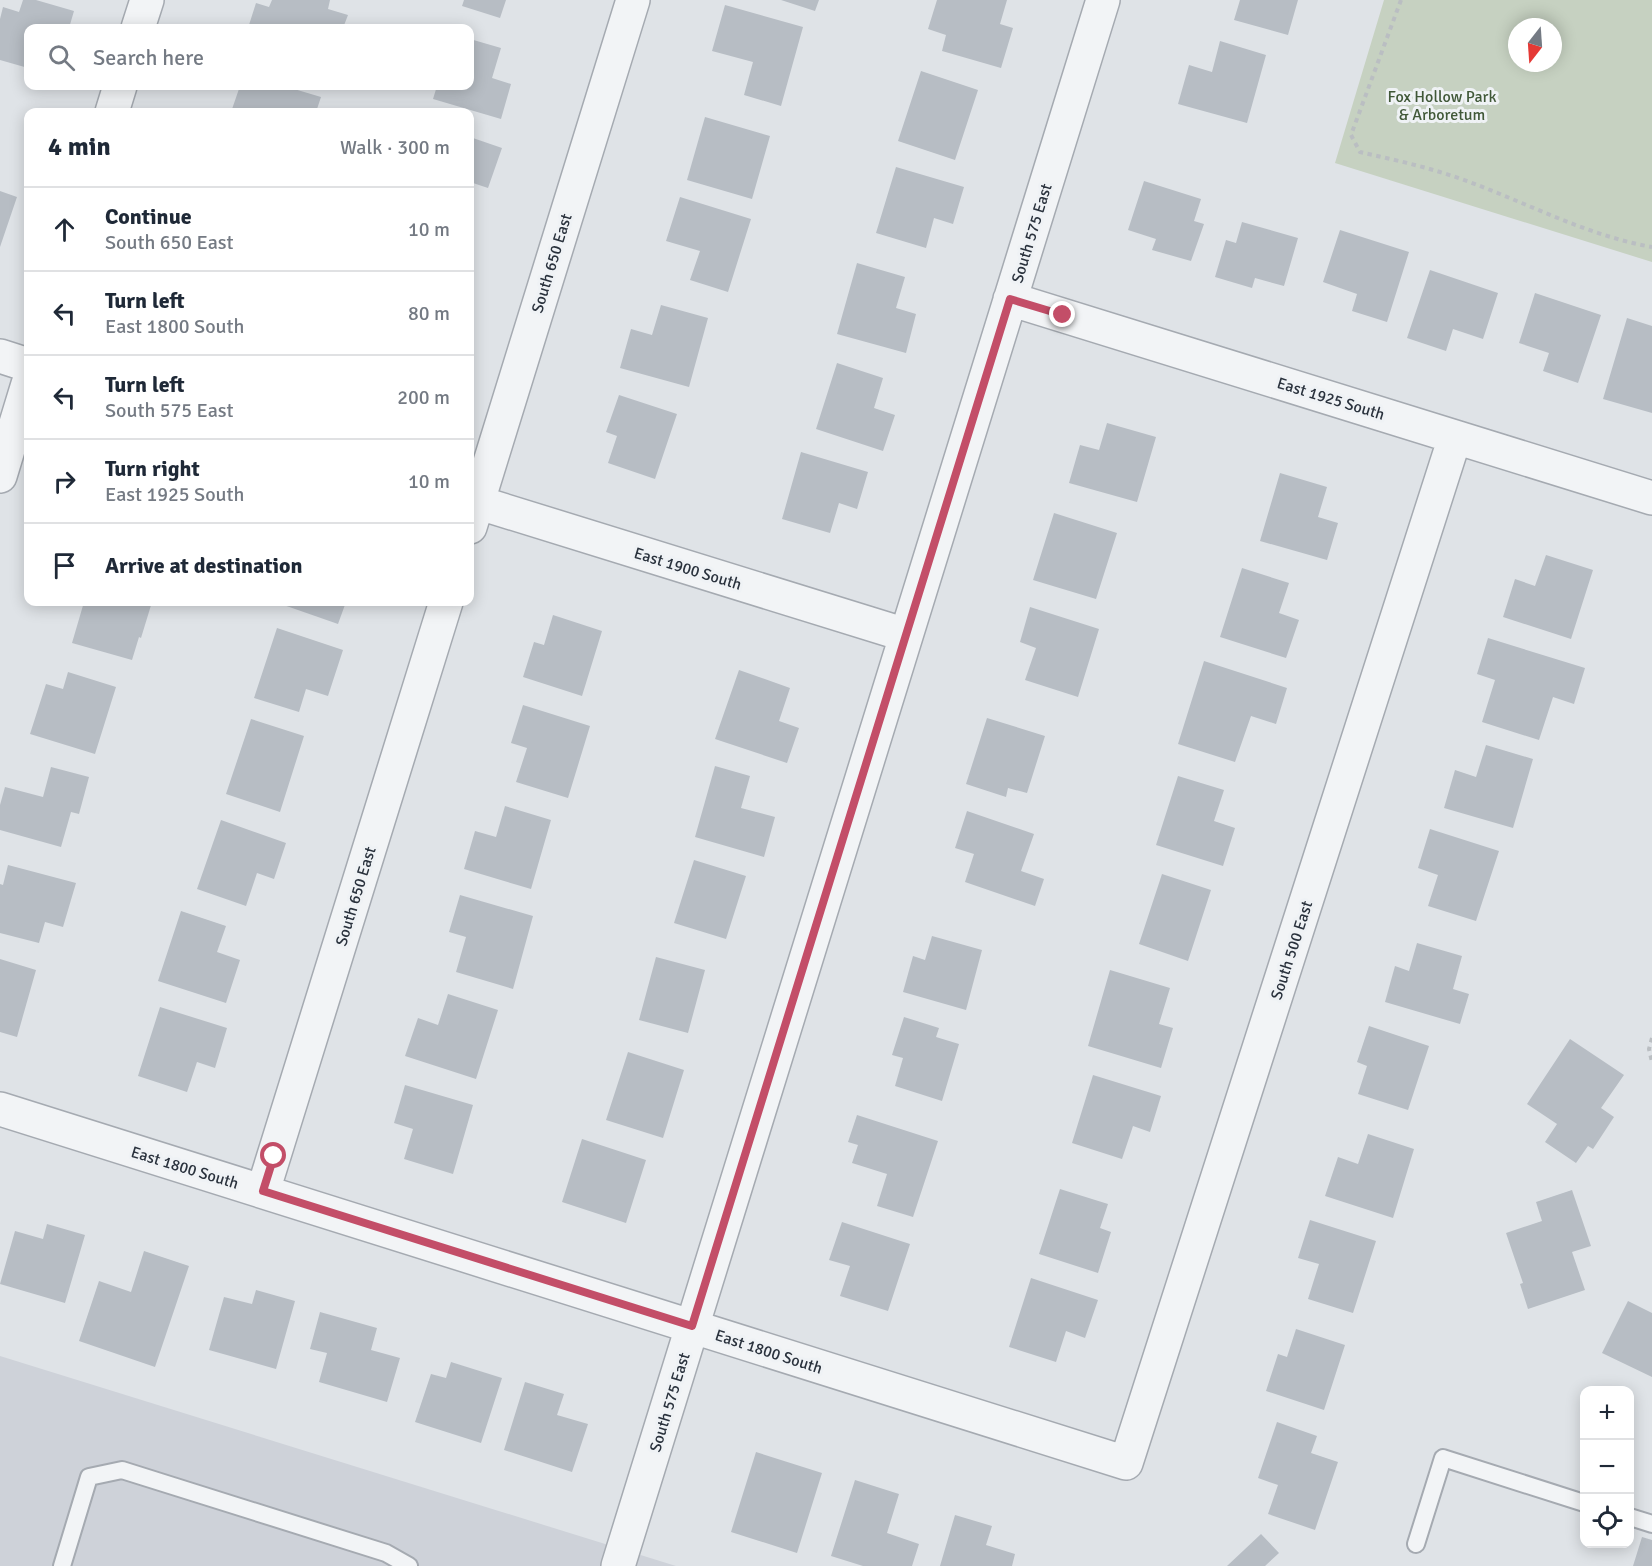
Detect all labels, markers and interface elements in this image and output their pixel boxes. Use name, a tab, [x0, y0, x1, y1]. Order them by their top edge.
north arrow	[1508, 18, 1562, 72]
search box	[24, 24, 474, 90]
icon: search	[45, 41, 78, 74]
text: Search here	[93, 44, 204, 71]
park label: Fox Hollow Park & Arboretum	[1388, 87, 1496, 125]
text: 4 min	[48, 131, 111, 163]
text: Walk · 300 m	[340, 135, 450, 160]
street label: South 575 East	[1007, 181, 1057, 285]
text: Continue	[105, 203, 192, 230]
street label: South 650 East	[527, 211, 577, 315]
icon: ahead	[48, 213, 81, 246]
text: 10 m	[408, 217, 450, 242]
text: South 650 East	[105, 230, 234, 255]
text: Turn left	[105, 287, 185, 314]
icon: left	[48, 297, 81, 330]
text: 80 m	[408, 301, 450, 326]
route end	[1049, 301, 1075, 327]
text: East 1800 South	[105, 314, 244, 339]
text: Turn left	[105, 371, 185, 398]
street label: East 1925 South	[1274, 373, 1387, 425]
icon: left	[48, 381, 81, 414]
text: 200 m	[397, 385, 450, 410]
text: South 575 East	[105, 398, 234, 423]
text: Turn right	[105, 455, 200, 482]
icon: right	[48, 465, 81, 498]
text: 10 m	[408, 469, 450, 494]
text: East 1925 South	[105, 482, 244, 507]
street label: East 1900 South	[631, 543, 744, 595]
icon: arrive	[48, 549, 81, 582]
text: Arrive at destination	[105, 552, 302, 579]
street label: South 650 East	[331, 844, 381, 948]
street label: South 500 East	[1267, 898, 1317, 1002]
street label: East 1800 South	[128, 1142, 241, 1194]
route start	[260, 1142, 286, 1168]
street label: East 1800 South	[713, 1325, 825, 1379]
street label: South 575 East	[645, 1350, 695, 1454]
map controls	[1580, 1386, 1634, 1548]
button: +	[1580, 1386, 1634, 1440]
button: −	[1580, 1440, 1634, 1494]
button: locate	[1580, 1494, 1634, 1548]

